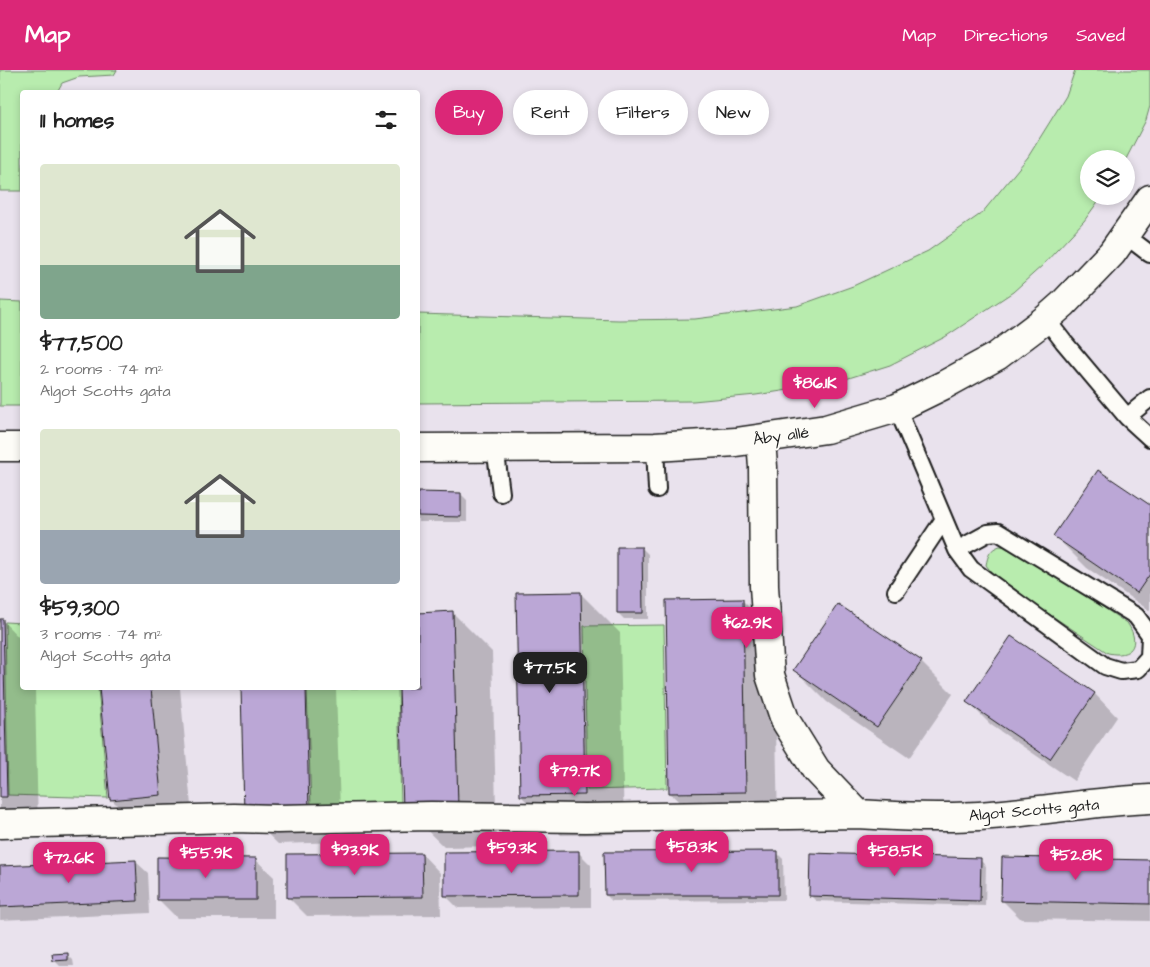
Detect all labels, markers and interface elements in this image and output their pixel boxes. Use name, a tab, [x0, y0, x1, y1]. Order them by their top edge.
text: Map	[25, 18, 70, 52]
text: Map	[902, 23, 936, 48]
text: Directions	[964, 23, 1048, 48]
text: Saved	[1076, 23, 1125, 48]
chip: Buy	[435, 90, 503, 135]
chip: Rent	[513, 90, 588, 135]
chip: Filters	[598, 90, 688, 135]
chip: New	[698, 90, 769, 135]
text: 11 homes	[40, 106, 114, 135]
icon: filters	[372, 106, 400, 134]
map controls	[1080, 150, 1135, 205]
button: layers	[1080, 150, 1135, 205]
icon: home	[175, 196, 265, 286]
text: $77,500	[40, 329, 123, 358]
text: 2 rooms · 74 m²	[40, 358, 164, 380]
pin: $86.1K	[774, 366, 856, 409]
text: $86.1K	[793, 372, 837, 394]
text: Algot Scotts gata	[40, 380, 171, 402]
street label: Åby allé	[752, 421, 811, 452]
icon: home	[175, 461, 265, 551]
text: $59,300	[40, 594, 119, 623]
pin: $62.9K	[706, 606, 788, 649]
text: $62.9K	[722, 612, 772, 634]
text: 3 rooms · 74 m²	[40, 623, 163, 645]
text: Algot Scotts gata	[40, 645, 171, 667]
pin: $77.5K	[509, 652, 591, 694]
text: $77.5K	[524, 657, 576, 679]
pin: $79.7K	[534, 754, 616, 797]
text: $79.7K	[550, 760, 600, 782]
street label: Algot Scotts gata	[968, 793, 1100, 828]
pin: $58.3K	[651, 830, 733, 873]
pin: $59.3K	[471, 832, 553, 874]
pin: $93.9K	[314, 834, 396, 876]
pin: $58.5K	[854, 834, 936, 877]
pin: $55.9K	[165, 836, 247, 879]
text: $58.3K	[667, 836, 717, 858]
text: $59.3K	[487, 837, 537, 859]
pin: $52.8K	[1035, 838, 1117, 881]
text: $93.9K	[331, 839, 379, 861]
text: $58.5K	[868, 840, 922, 862]
pin: $72.6K	[28, 842, 110, 884]
text: $55.9K	[180, 842, 232, 864]
text: $52.8K	[1050, 844, 1102, 866]
text: $72.6K	[44, 847, 94, 869]

